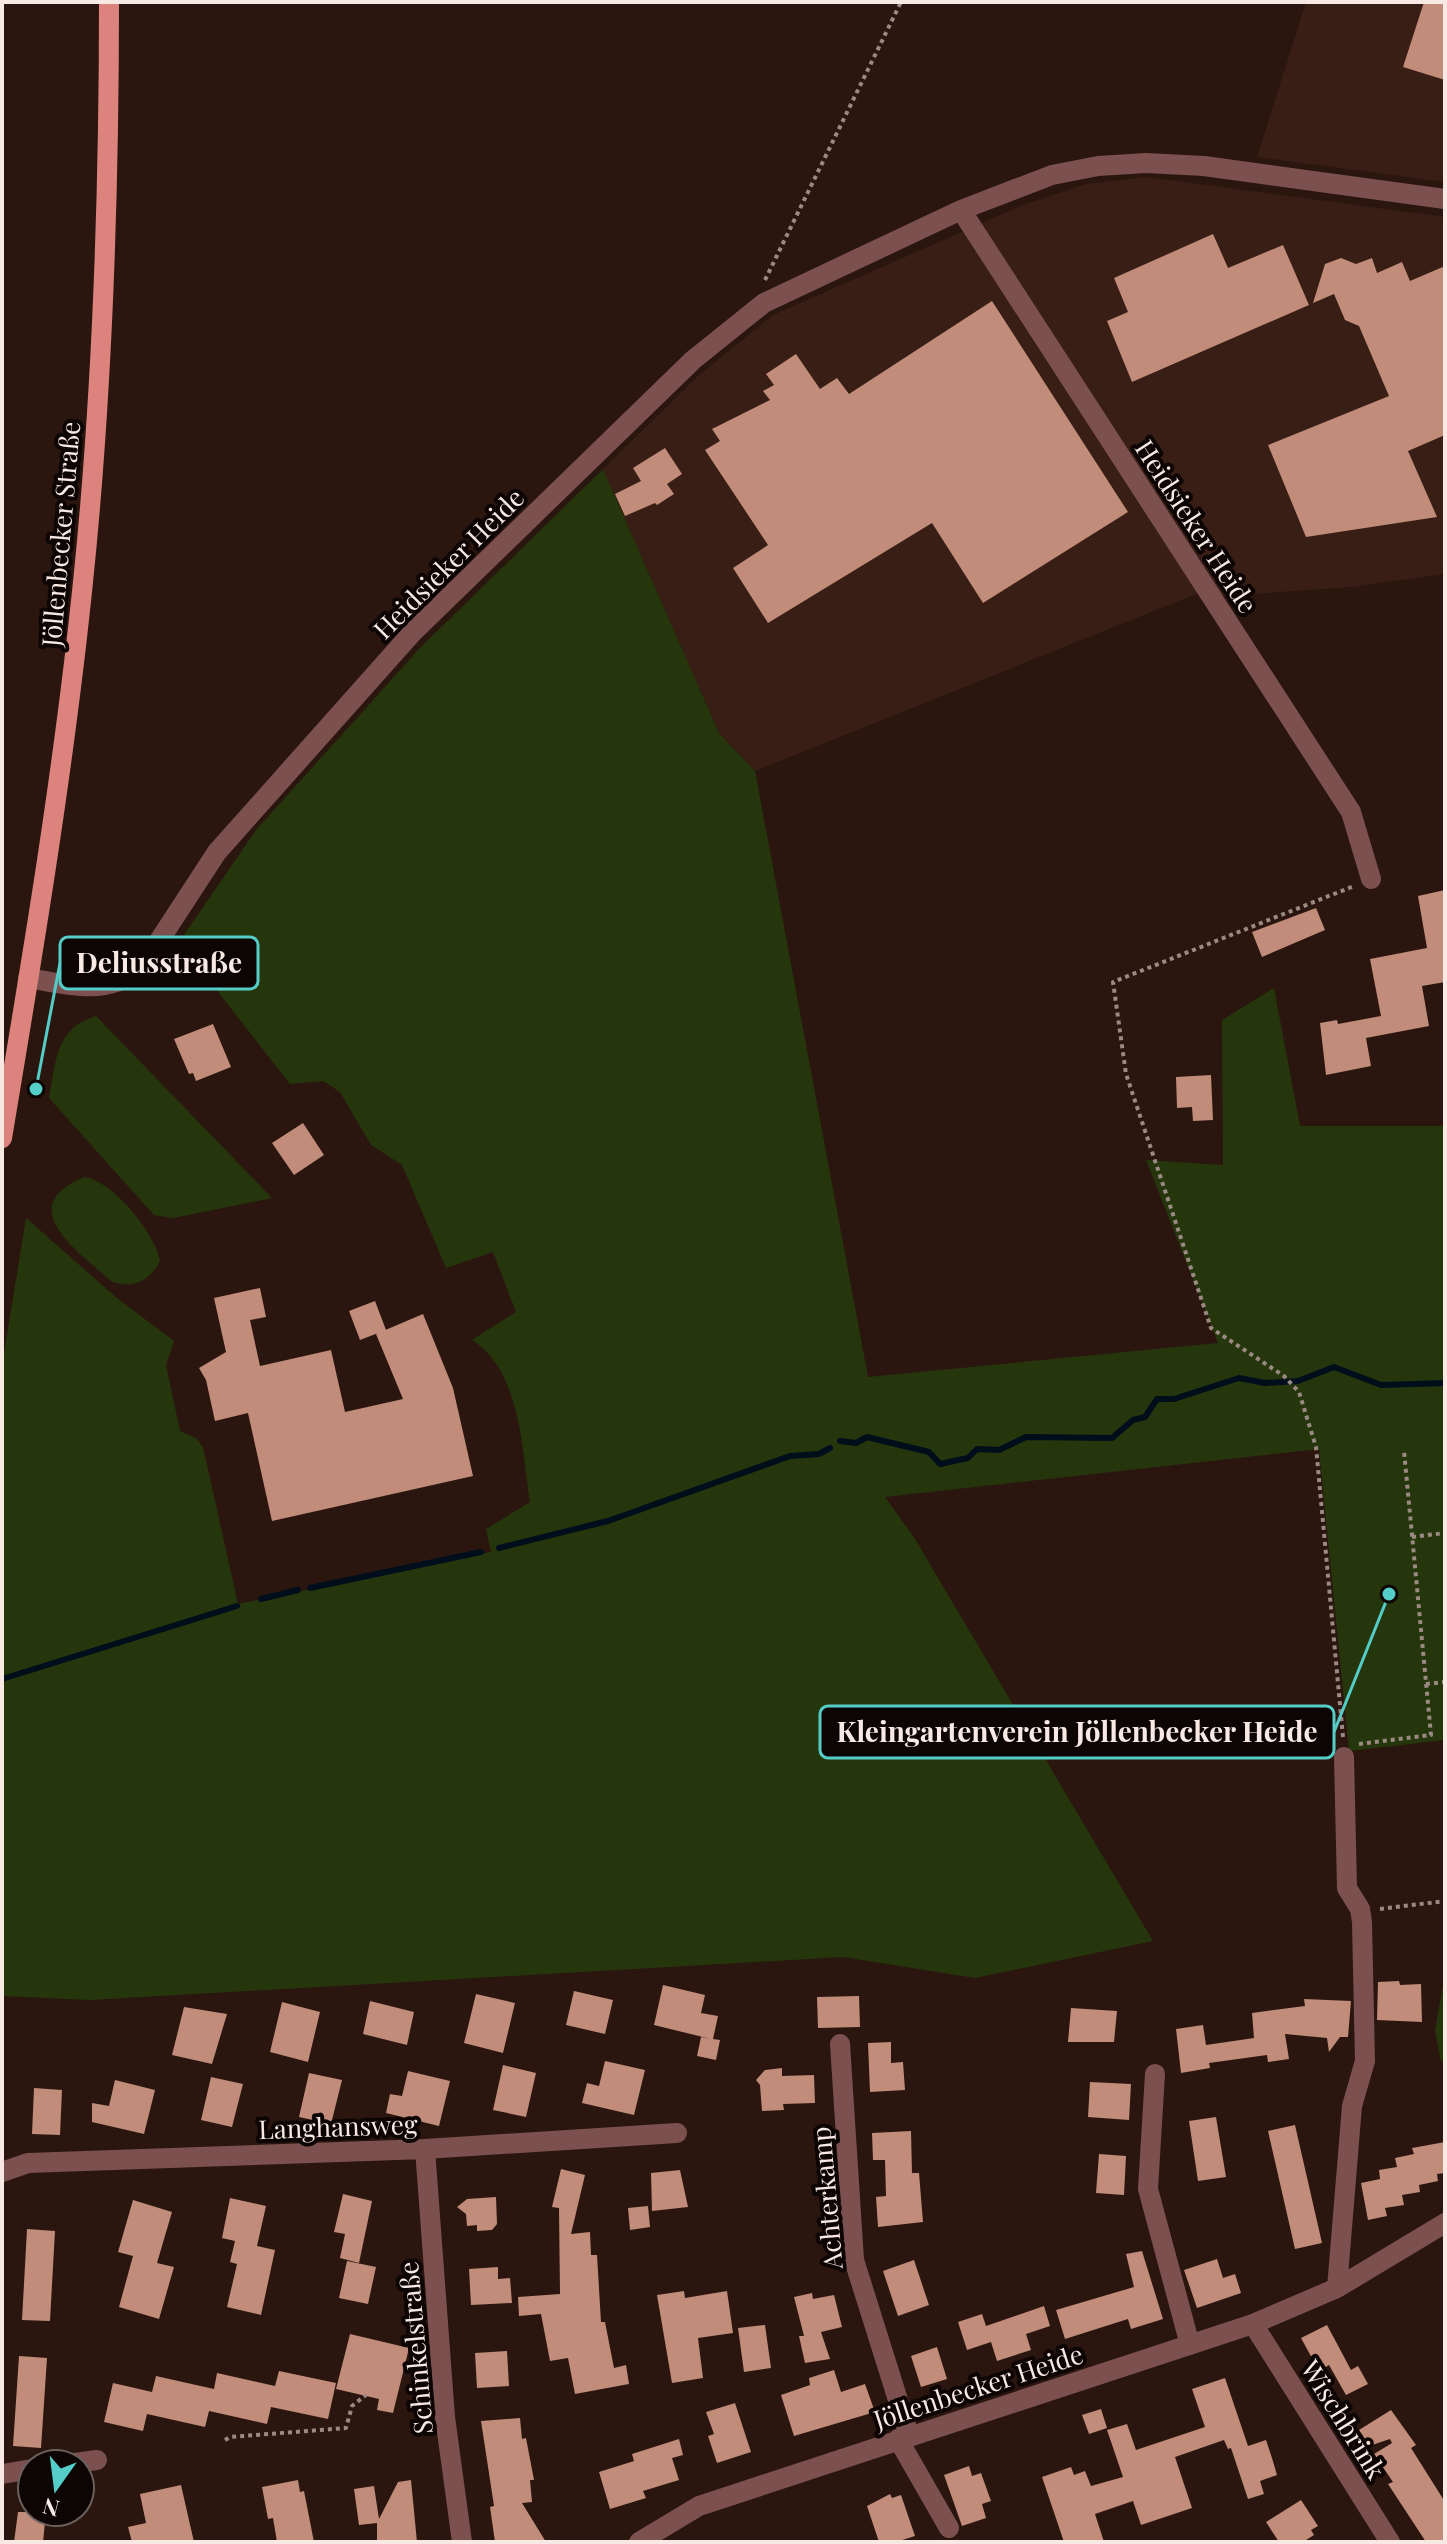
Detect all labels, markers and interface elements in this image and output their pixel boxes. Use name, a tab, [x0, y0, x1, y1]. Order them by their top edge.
street label: Jöllenbecker Straße	[33, 420, 87, 649]
street label: Heidsieker Heide	[1128, 433, 1266, 619]
street label: Heidsieker Heide	[365, 480, 531, 646]
callout: Deliusstraße	[60, 937, 258, 989]
text: Deliusstraße	[76, 943, 242, 980]
callout: Kleingartenverein Jöllenbecker Heide	[820, 1706, 1334, 1758]
text: Kleingartenverein Jöllenbecker Heide	[836, 1712, 1318, 1749]
street label: Langhansweg	[258, 2106, 418, 2146]
street label: Achterkamp	[802, 2125, 850, 2272]
street label: Schinkelstraße	[390, 2260, 440, 2436]
street label: Jöllenbecker Heide	[868, 2336, 1087, 2437]
street label: Wischbrink	[1293, 2352, 1395, 2486]
north arrow	[16, 2448, 96, 2528]
text: N	[39, 2492, 62, 2525]

